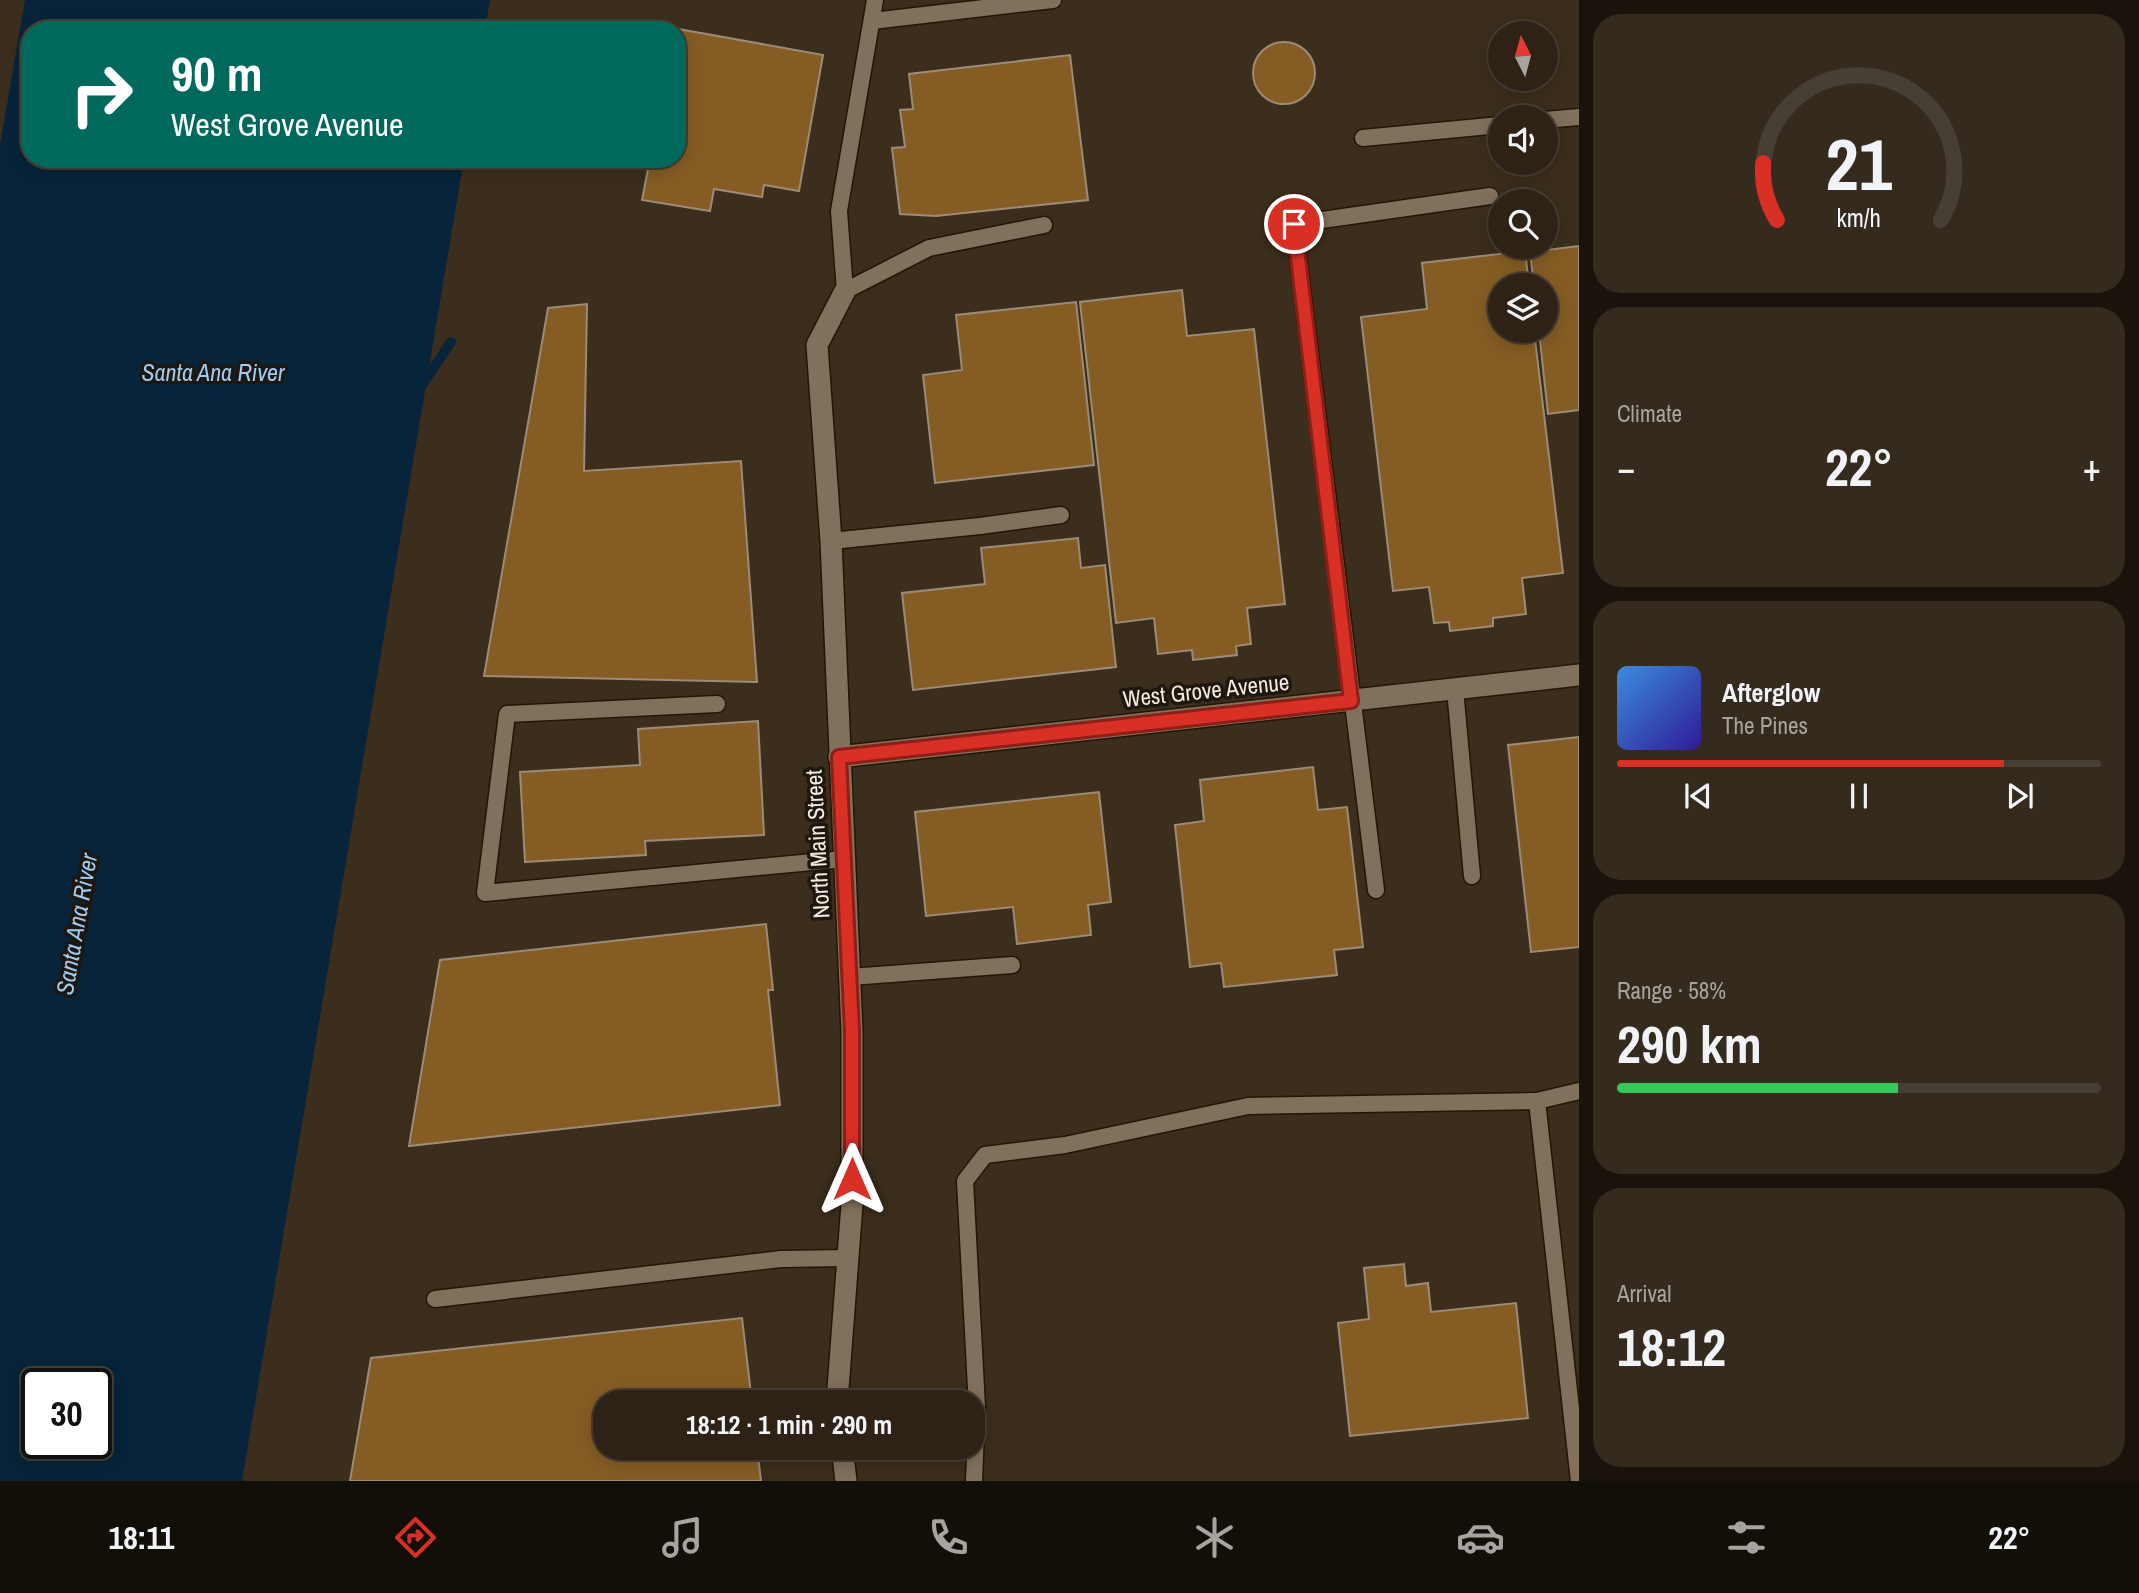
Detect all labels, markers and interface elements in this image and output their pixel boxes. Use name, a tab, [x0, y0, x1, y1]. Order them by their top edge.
north arrow	[1488, 21, 1558, 91]
map controls	[1488, 21, 1558, 343]
text: 90 m	[171, 40, 263, 106]
icon: right	[56, 49, 147, 140]
text: West Grove Avenue	[171, 103, 403, 146]
button: sound	[1488, 105, 1558, 175]
text: 21	[1826, 115, 1893, 213]
button: search	[1488, 189, 1558, 259]
pin	[1264, 194, 1324, 254]
text: km/h	[1837, 201, 1881, 235]
icon: arrive	[1275, 205, 1313, 243]
button: layers	[1488, 273, 1558, 343]
water label: Santa Ana River	[141, 356, 286, 388]
text: Climate	[1617, 398, 1682, 429]
text: 22°	[1825, 432, 1893, 502]
text: −	[1617, 442, 1635, 493]
text: +	[2083, 442, 2101, 493]
street label: West Grove Avenue	[1121, 666, 1291, 714]
text: Afterglow	[1722, 675, 1820, 710]
text: The Pines	[1722, 710, 1808, 741]
street label: North Main Street	[798, 769, 836, 919]
icon: previous	[1679, 777, 1717, 815]
icon: pause	[1840, 777, 1878, 815]
icon: next	[2001, 777, 2039, 815]
water label: Santa Ana River	[48, 849, 104, 997]
text: Range · 58%	[1617, 975, 1726, 1006]
text: 290 km	[1617, 1009, 1762, 1079]
position arrow	[815, 1142, 889, 1216]
text: Arrival	[1617, 1278, 1672, 1309]
text: 18:12	[1617, 1312, 1726, 1382]
speed limit sign: 30	[21, 1368, 112, 1459]
text: 18:12 · 1 min · 290 m	[686, 1407, 892, 1442]
icon: directions	[391, 1513, 440, 1562]
icon: music	[658, 1513, 707, 1562]
icon: phone	[924, 1513, 973, 1562]
icon: climate	[1190, 1513, 1239, 1562]
icon: car	[1456, 1513, 1505, 1562]
icon: filters	[1722, 1513, 1771, 1562]
text: 18:11	[109, 1516, 174, 1559]
text: 22°	[1988, 1516, 2030, 1559]

